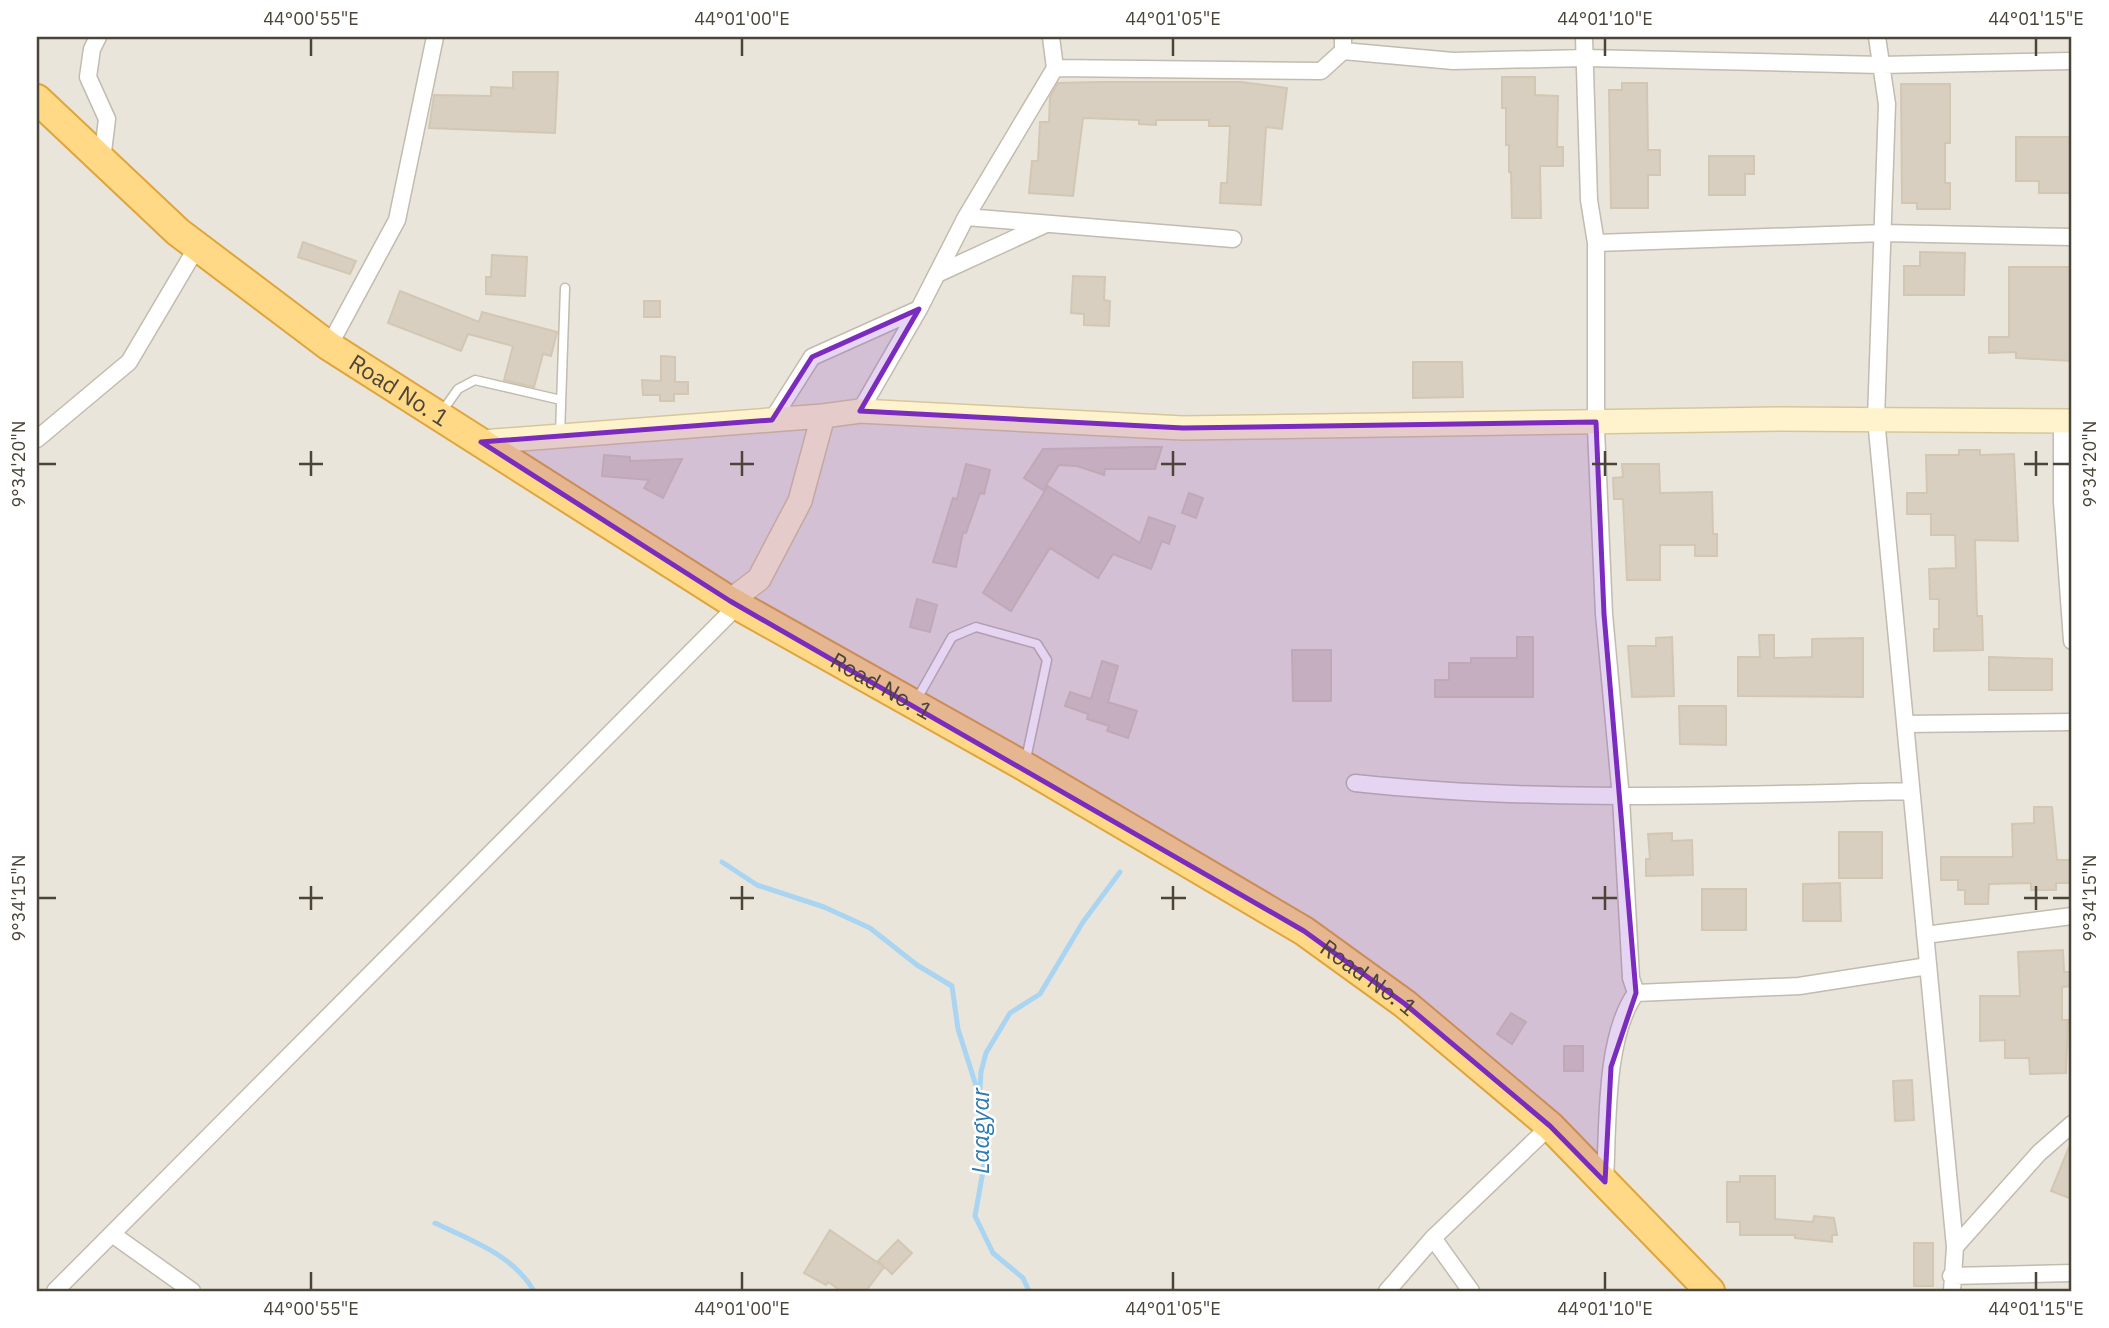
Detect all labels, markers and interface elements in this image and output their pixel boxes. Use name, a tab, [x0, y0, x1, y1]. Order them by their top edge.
text: 44°00'55"E	[263, 7, 359, 30]
text: 44°01'00"E	[694, 7, 790, 30]
text: 44°01'05"E	[1125, 7, 1221, 30]
text: 44°01'10"E	[1557, 7, 1653, 30]
text: 44°01'15"E	[1988, 7, 2084, 30]
street label: Road No. 1	[344, 347, 455, 433]
text: 9°34'20"N	[7, 420, 30, 508]
text: 9°34'20"N	[2078, 420, 2101, 508]
street label: Road No. 1	[826, 645, 938, 726]
text: 9°34'15"N	[7, 854, 30, 942]
text: 9°34'15"N	[2078, 854, 2101, 942]
street label: Road No. 1	[1315, 932, 1424, 1022]
water label: Laagyar	[964, 1087, 996, 1174]
text: 44°00'55"E	[263, 1297, 359, 1320]
text: 44°01'00"E	[694, 1297, 790, 1320]
text: 44°01'05"E	[1125, 1297, 1221, 1320]
text: 44°01'10"E	[1557, 1297, 1653, 1320]
text: 44°01'15"E	[1988, 1297, 2084, 1320]

